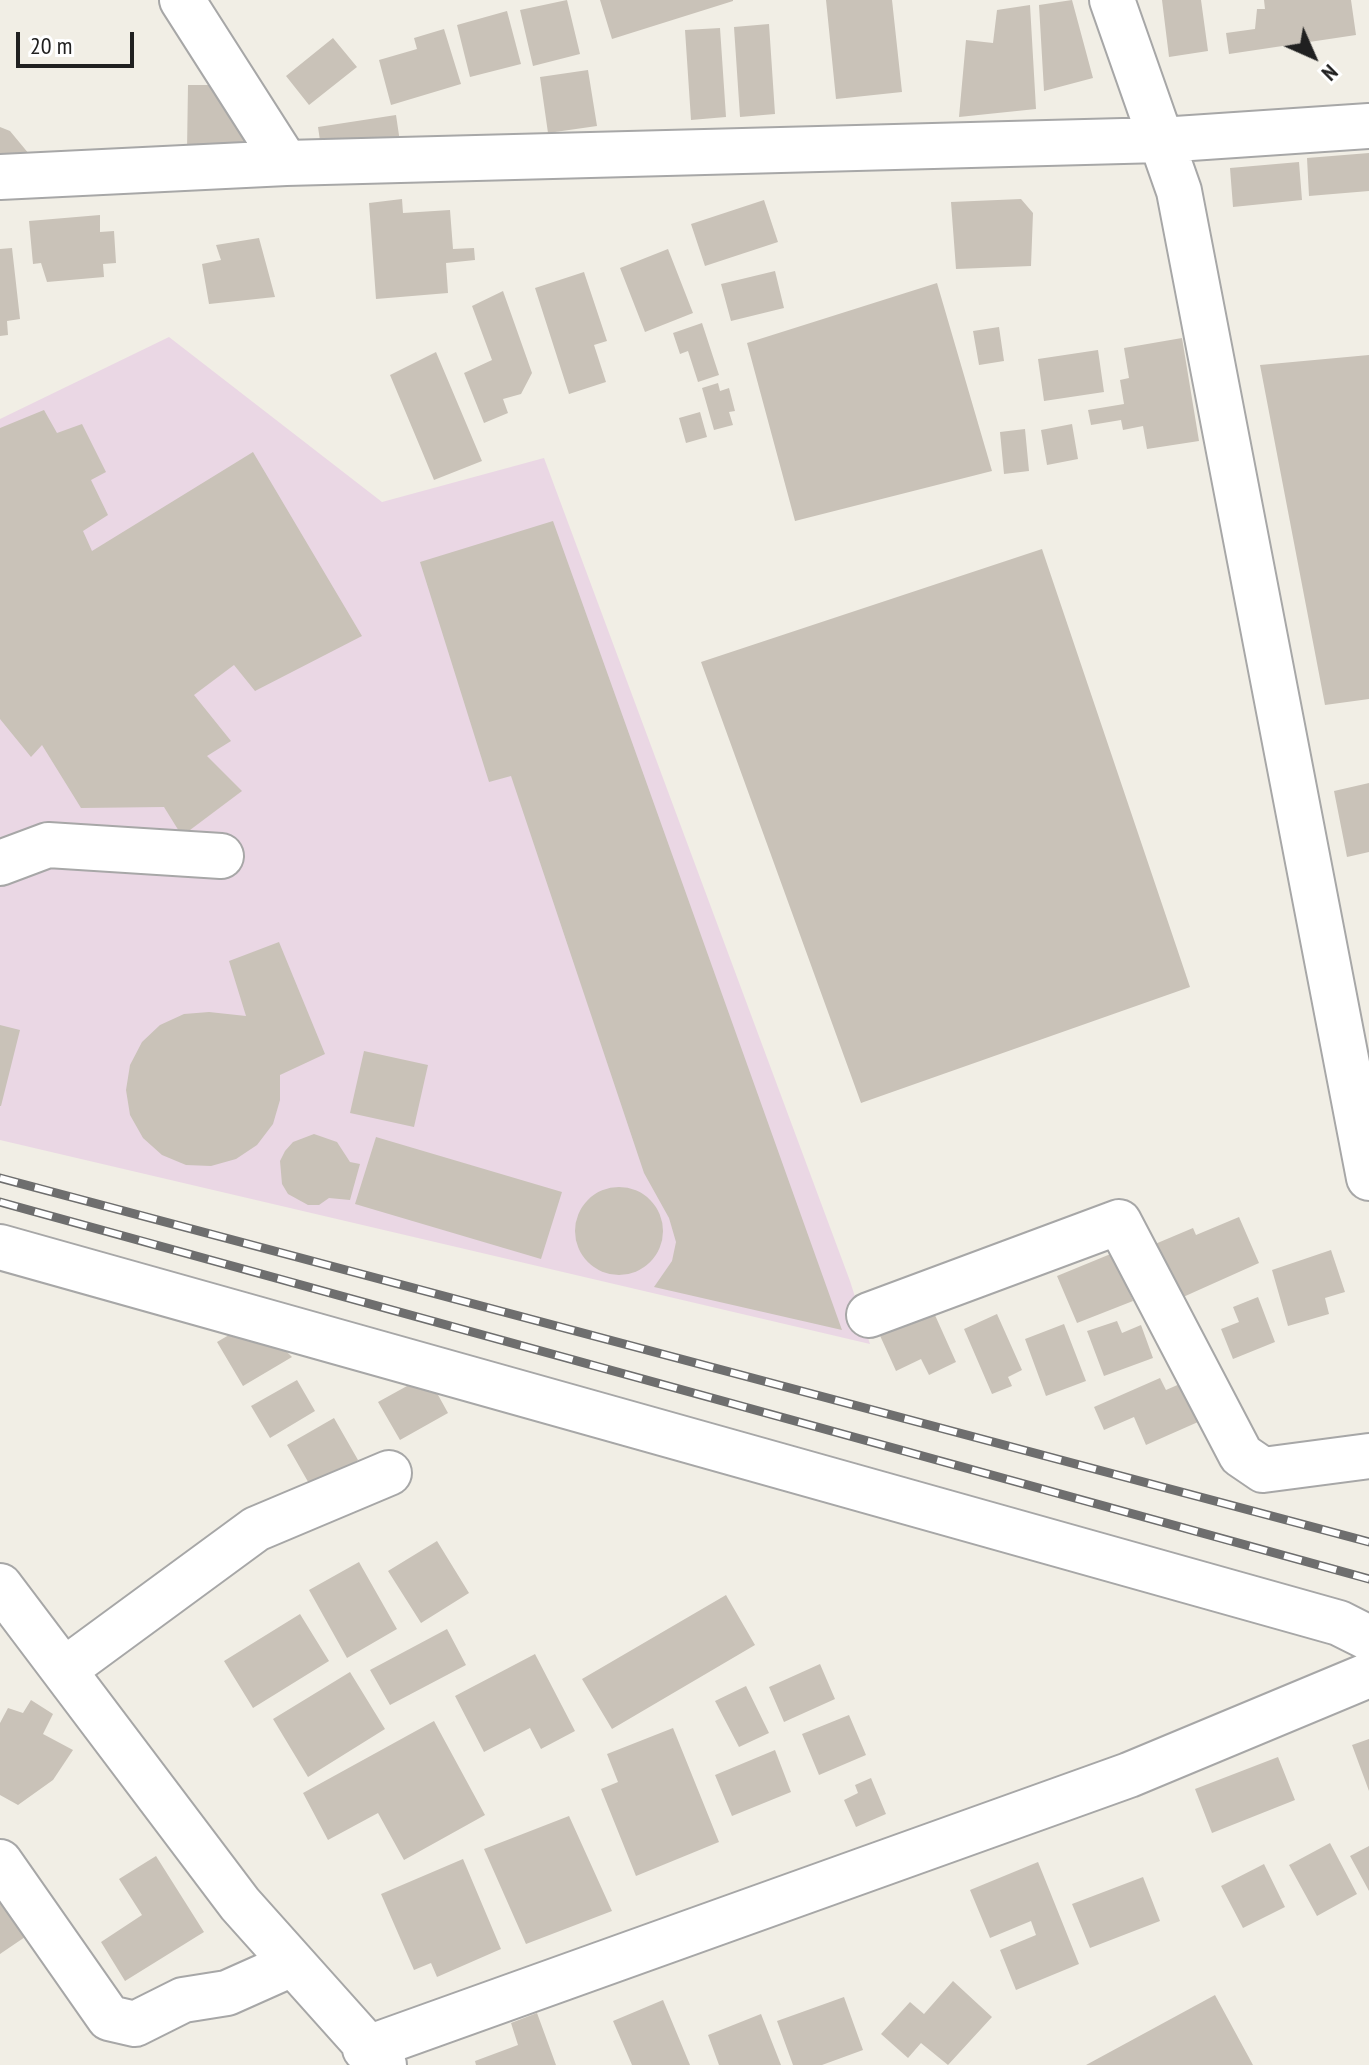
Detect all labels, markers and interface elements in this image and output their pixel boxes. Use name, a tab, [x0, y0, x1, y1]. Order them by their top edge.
scale bar	[20, 16, 138, 66]
north arrow	[1273, 16, 1353, 96]
text: 20 m	[30, 30, 72, 61]
text: N	[1316, 59, 1344, 87]

